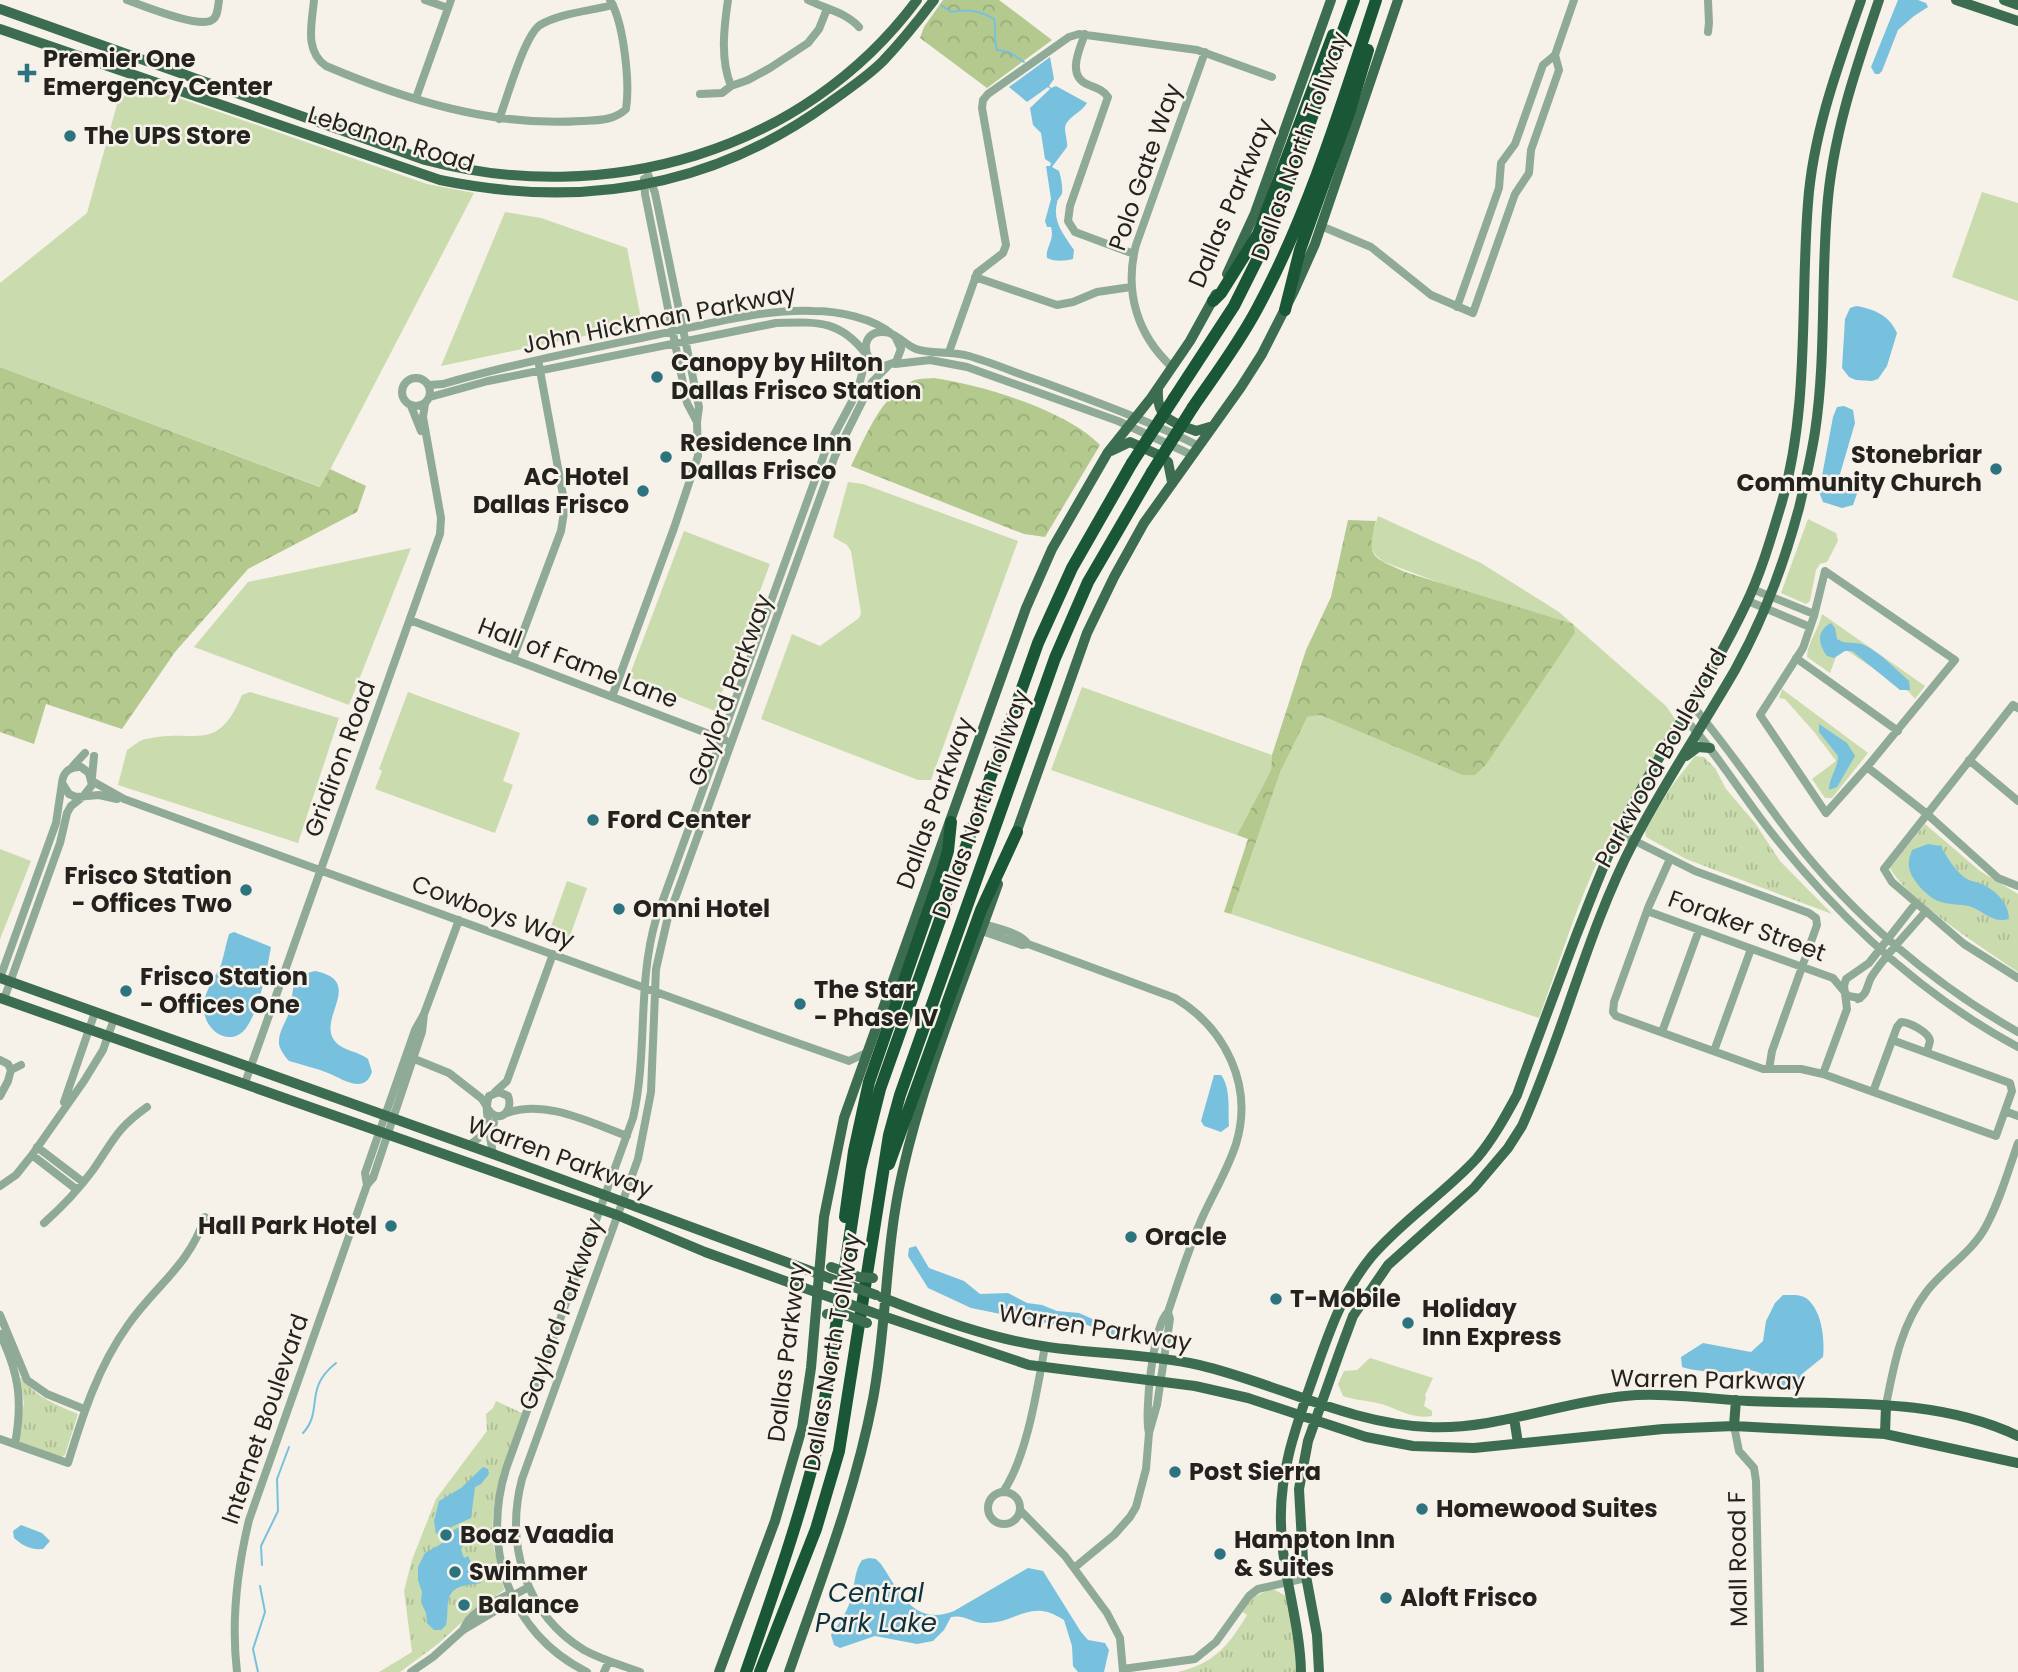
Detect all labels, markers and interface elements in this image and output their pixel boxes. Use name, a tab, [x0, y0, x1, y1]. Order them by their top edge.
street label: Dallas North Tollway	[1243, 26, 1356, 265]
place label: Premier One Emergency Center	[43, 42, 273, 103]
marker: Premier One Emergency Center	[17, 63, 37, 83]
street label: Polo Gate Way	[1100, 78, 1189, 255]
street label: Lebanon Road	[304, 98, 478, 180]
street label: Dallas Parkway	[1180, 113, 1281, 293]
place label: The UPS Store	[84, 119, 251, 152]
marker: The UPS Store	[62, 128, 78, 144]
street label: John Hickman Parkway	[519, 276, 799, 361]
place label: Canopy by Hilton Dallas Frisco Station	[671, 346, 922, 407]
marker: Canopy by Hilton Dallas Frisco Station	[649, 369, 665, 385]
place label: Residence Inn Dallas Frisco	[680, 426, 852, 487]
place label: Stonebriar Community Church	[1737, 438, 1982, 499]
marker: Residence Inn Dallas Frisco	[658, 449, 674, 465]
place label: AC Hotel Dallas Frisco	[473, 460, 629, 521]
marker: Stonebriar Community Church	[1988, 461, 2004, 477]
marker: AC Hotel Dallas Frisco	[635, 483, 651, 499]
street label: Gaylord Parkway	[679, 589, 780, 790]
street label: Hall of Fame Lane	[473, 609, 683, 716]
street label: Parkwood Boulevard	[1587, 642, 1735, 873]
street label: Gridiron Road	[296, 676, 383, 842]
street label: Dallas North Tollway	[924, 684, 1037, 923]
street label: Dallas Parkway	[888, 712, 981, 894]
place label: Ford Center	[607, 803, 751, 836]
marker: Ford Center	[585, 812, 601, 828]
place label: Frisco Station - Offices Two	[64, 859, 232, 920]
street label: Cowboys Way	[407, 867, 580, 956]
marker: Frisco Station - Offices Two	[238, 882, 254, 898]
street label: Foraker Street	[1664, 882, 1831, 969]
place label: Omni Hotel	[633, 892, 770, 925]
marker: Omni Hotel	[611, 901, 627, 917]
place label: Frisco Station - Offices One	[140, 960, 308, 1021]
place label: The Star - Phase IV	[814, 973, 939, 1034]
marker: Frisco Station - Offices One	[118, 983, 134, 999]
marker: The Star - Phase IV	[792, 996, 808, 1012]
street label: Warren Parkway	[463, 1108, 658, 1206]
place label: Hall Park Hotel	[198, 1209, 377, 1242]
street label: Gaylord Parkway	[510, 1213, 611, 1414]
marker: Hall Park Hotel	[383, 1218, 399, 1234]
place label: Oracle	[1145, 1220, 1227, 1253]
marker: Oracle	[1123, 1229, 1139, 1245]
street label: Dallas North Tollway	[794, 1230, 869, 1474]
street label: Dallas Parkway	[759, 1260, 814, 1444]
place label: T-Mobile	[1290, 1282, 1401, 1315]
marker: T-Mobile	[1268, 1291, 1284, 1307]
place label: Holiday Inn Express	[1422, 1292, 1562, 1353]
street label: Warren Parkway	[996, 1296, 1194, 1359]
street label: Internet Boulevard	[213, 1309, 316, 1528]
marker: Holiday Inn Express	[1400, 1315, 1416, 1331]
street label: Warren Parkway	[1610, 1361, 1806, 1398]
place label: Post Sierra	[1189, 1455, 1321, 1488]
marker: Post Sierra	[1167, 1464, 1183, 1480]
street label: Mall Road F	[1720, 1491, 1755, 1627]
place label: Homewood Suites	[1436, 1492, 1658, 1525]
marker: Homewood Suites	[1414, 1501, 1430, 1517]
place label: Boaz Vaadia	[460, 1518, 614, 1551]
place label: Hampton Inn & Suites	[1234, 1523, 1395, 1584]
marker: Boaz Vaadia	[438, 1527, 454, 1543]
marker: Hampton Inn & Suites	[1212, 1546, 1228, 1562]
place label: Swimmer	[469, 1555, 588, 1588]
marker: Swimmer	[447, 1564, 463, 1580]
water label: Central Park Lake	[815, 1575, 937, 1641]
place label: Aloft Frisco	[1400, 1581, 1537, 1614]
place label: Balance	[478, 1588, 579, 1621]
marker: Aloft Frisco	[1378, 1590, 1394, 1606]
marker: Balance	[456, 1597, 472, 1613]

